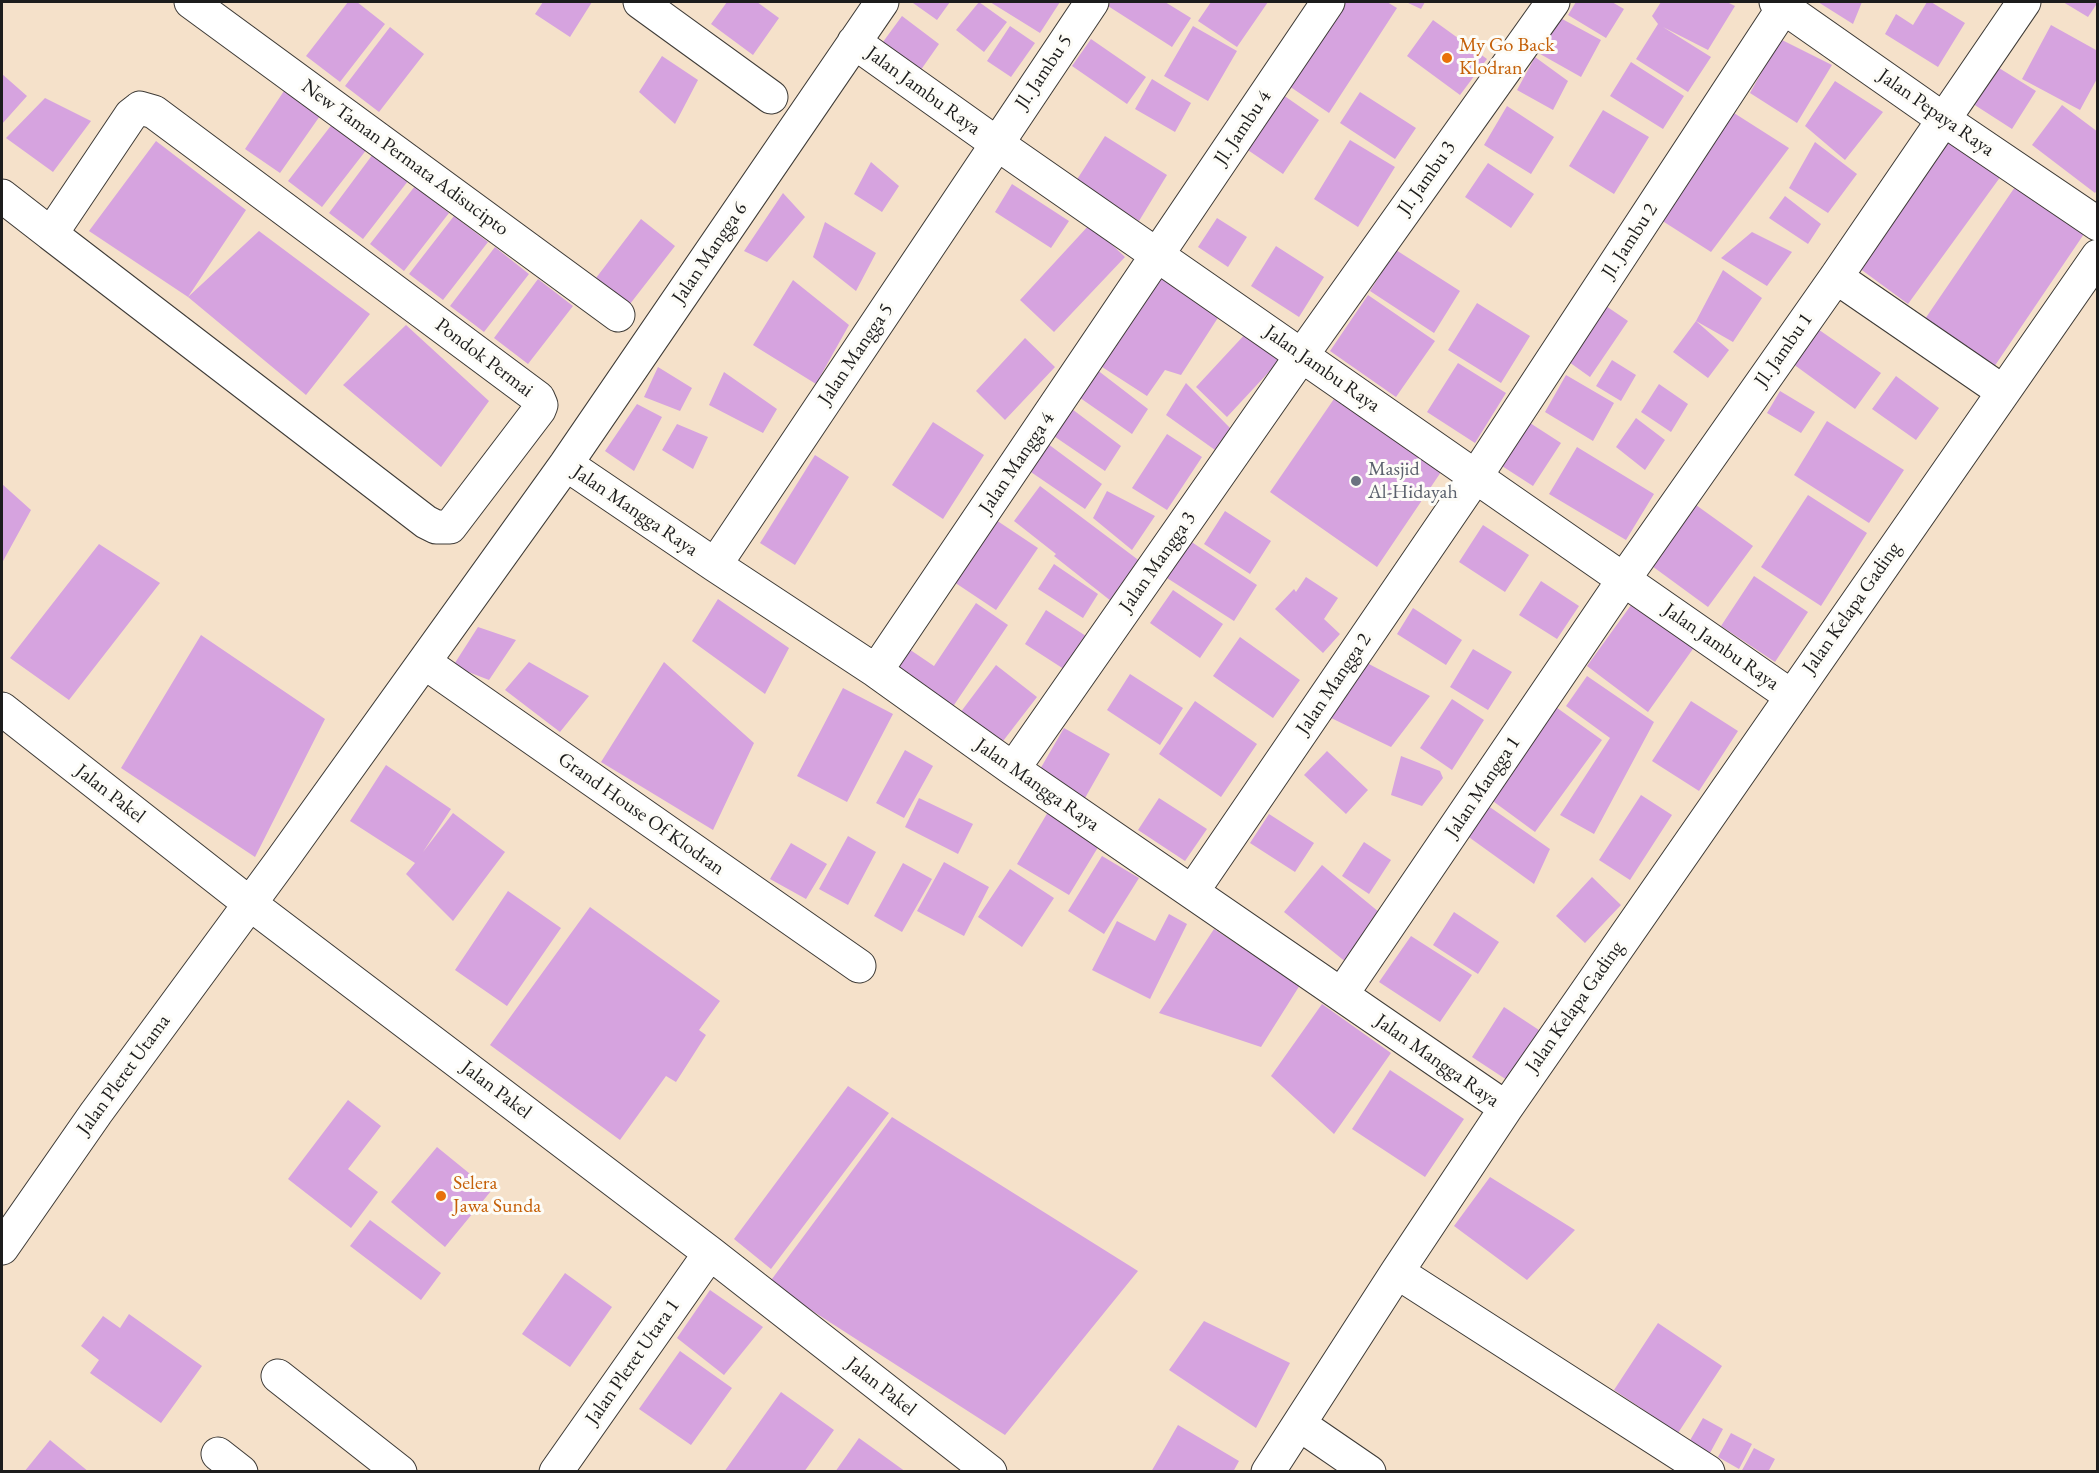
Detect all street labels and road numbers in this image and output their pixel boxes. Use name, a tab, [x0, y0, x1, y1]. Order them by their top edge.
street label: Jl. Jambu 5	[1010, 30, 1078, 114]
street label: Jalan Jambu Raya	[861, 41, 985, 141]
street label: Jalan Pepaya Raya	[1873, 64, 1999, 162]
street label: New Taman Permata Adisucipto	[297, 75, 513, 241]
street label: Jl. Jambu 4	[1209, 86, 1277, 170]
street label: Jl. Jambu 3	[1393, 136, 1461, 220]
street label: Jalan Mangga 6	[667, 198, 753, 308]
street label: Jl. Jambu 2	[1597, 199, 1663, 283]
street label: Jalan Mangga 5	[813, 299, 899, 409]
street label: Jl. Jambu 1	[1750, 308, 1818, 392]
street label: Pondok Permai	[430, 313, 538, 403]
street label: Jalan Jambu Raya	[1260, 320, 1384, 418]
street label: Jalan Mangga 4	[974, 408, 1060, 518]
street label: Jalan Mangga Raya	[568, 460, 702, 562]
street label: Jalan Mangga 3	[1115, 507, 1201, 617]
street label: Jalan Kelapa Gading	[1798, 538, 1906, 678]
street label: Jalan Jambu Raya	[1659, 598, 1783, 696]
street label: Jalan Mangga 2	[1291, 629, 1377, 739]
street label: Jalan Mangga 1	[1440, 732, 1526, 842]
street label: Jalan Mangga Raya	[970, 733, 1104, 837]
street label: Grand House Of Klodran	[553, 747, 729, 881]
street label: Jalan Pakel	[70, 759, 150, 829]
street label: Jalan Kelapa Gading	[1521, 937, 1629, 1077]
street label: Jalan Mangga Raya	[1370, 1009, 1504, 1113]
street label: Jalan Pleret Utama	[72, 1010, 176, 1140]
street label: Jalan Pakel	[456, 1056, 536, 1124]
street label: Jalan Pleret Utara 1	[581, 1295, 685, 1429]
street label: Jalan Pakel	[841, 1352, 921, 1422]

